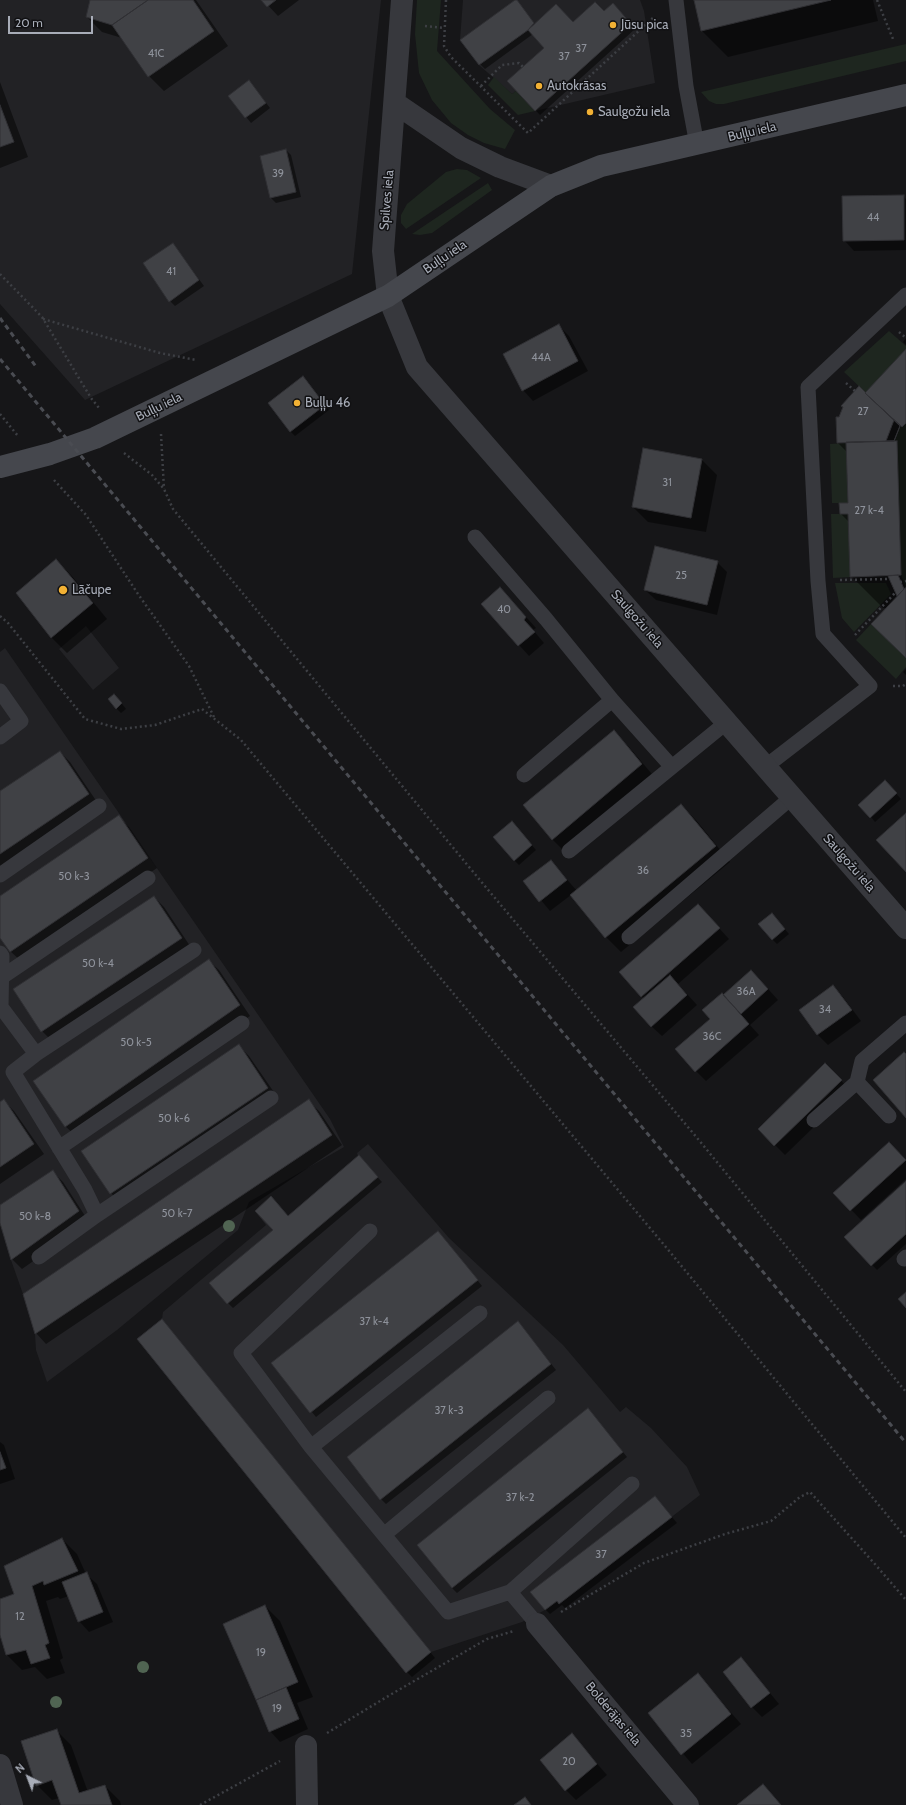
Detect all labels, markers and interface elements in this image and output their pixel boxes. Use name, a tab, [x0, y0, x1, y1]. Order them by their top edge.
scale bar	[10, 8, 95, 34]
text: 20 m	[15, 15, 43, 30]
place label: Jūsu pica	[621, 17, 668, 33]
marker: Jūsu pica	[608, 20, 618, 30]
house number: 37	[575, 42, 587, 56]
house number: 41C	[148, 47, 164, 61]
house number: 37	[558, 50, 570, 64]
place label: Autokrāsas	[547, 78, 606, 94]
marker: Autokrāsas	[534, 81, 544, 91]
place label: Saulgožu iela	[598, 104, 670, 120]
marker: Saulgožu iela	[585, 107, 595, 117]
street label: Buļļu iela	[726, 119, 778, 145]
house number: 39	[272, 167, 284, 181]
street label: Spilves iela	[377, 169, 397, 231]
house number: 44	[867, 211, 879, 225]
street label: Buļļu iela	[420, 237, 470, 277]
house number: 41	[166, 265, 176, 279]
house number: 44A	[531, 351, 551, 365]
street label: Buļļu iela	[134, 389, 184, 425]
place label: Buļļu 46	[305, 395, 350, 411]
marker: Buļļu 46	[292, 398, 302, 408]
house number: 27	[857, 405, 869, 419]
house number: 31	[662, 476, 672, 490]
house number: 27 k-4	[854, 504, 884, 518]
house number: 25	[675, 569, 687, 583]
place label: Lāčupe	[72, 582, 111, 598]
marker: Lāčupe	[57, 584, 69, 596]
street label: Saulgožu iela	[608, 587, 666, 651]
house number: 40	[497, 603, 511, 617]
street label: Saulgožu iela	[820, 831, 878, 895]
house number: 36	[637, 864, 649, 878]
house number: 50 k-3	[58, 870, 90, 884]
house number: 50 k-4	[82, 957, 114, 971]
house number: 36A	[737, 985, 755, 999]
house number: 34	[819, 1003, 831, 1017]
house number: 36C	[703, 1030, 721, 1044]
house number: 50 k-5	[120, 1036, 152, 1050]
house number: 50 k-6	[158, 1112, 190, 1126]
house number: 50 k-7	[162, 1207, 192, 1221]
house number: 50 k-8	[19, 1210, 51, 1224]
house number: 37 k-4	[359, 1315, 389, 1329]
house number: 37 k-3	[434, 1404, 464, 1418]
house number: 37 k-2	[506, 1491, 534, 1505]
house number: 37	[595, 1548, 607, 1562]
house number: 12	[15, 1610, 25, 1624]
house number: 19	[256, 1646, 266, 1660]
street label: Bolderājas iela	[582, 1679, 644, 1749]
house number: 19	[272, 1702, 282, 1716]
house number: 35	[680, 1727, 692, 1741]
house number: 20	[562, 1755, 576, 1769]
north arrow	[8, 1757, 48, 1797]
text: N	[12, 1760, 28, 1776]

